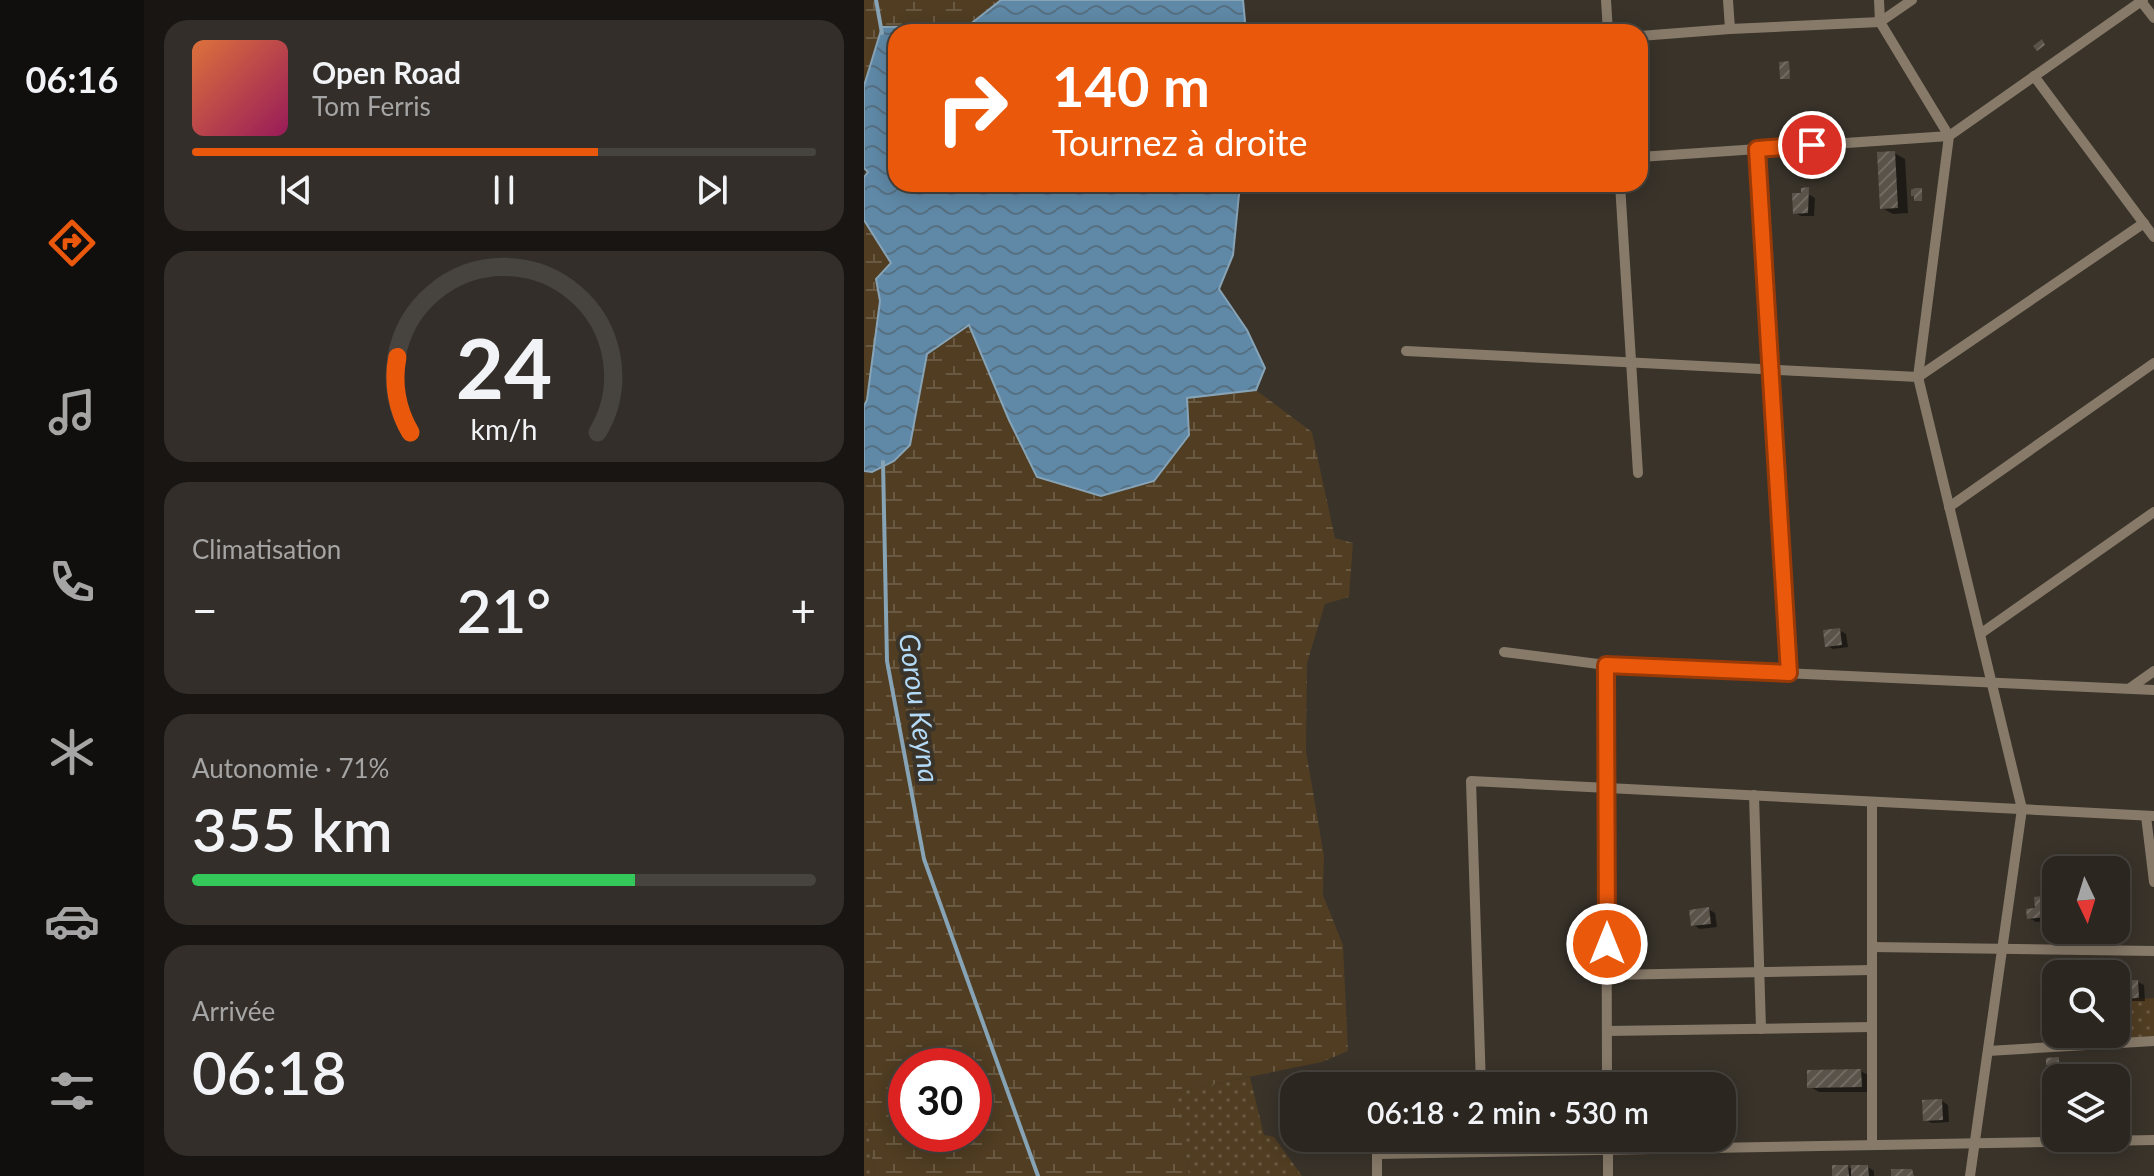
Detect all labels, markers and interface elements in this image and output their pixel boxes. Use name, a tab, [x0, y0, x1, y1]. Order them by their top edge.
text: 140 m	[1052, 52, 1210, 119]
text: Open Road	[312, 54, 461, 90]
icon: right	[920, 56, 1024, 160]
text: 06:16	[26, 57, 118, 101]
text: Tom Ferris	[312, 90, 431, 122]
pin	[1778, 111, 1846, 179]
text: Tournez à droite	[1052, 120, 1308, 164]
icon: arrive	[1790, 123, 1834, 167]
icon: previous	[274, 168, 318, 212]
icon: pause	[482, 168, 526, 212]
icon: next	[690, 168, 734, 212]
icon: directions	[44, 215, 100, 271]
text: 24	[456, 316, 552, 416]
icon: music	[44, 384, 100, 440]
text: km/h	[471, 412, 537, 446]
text: Climatisation	[192, 533, 341, 565]
icon: phone	[44, 554, 100, 610]
text: 21°	[457, 574, 551, 646]
text: −	[192, 584, 218, 636]
text: +	[790, 584, 816, 636]
water label: Gorou Keyna	[893, 631, 947, 785]
icon: climate	[44, 724, 100, 780]
text: Autonomie · 71%	[192, 752, 389, 784]
text: 355 km	[192, 793, 393, 865]
north arrow	[2042, 856, 2130, 944]
map controls	[2042, 856, 2130, 1152]
icon: car	[44, 893, 100, 949]
position arrow	[1565, 902, 1649, 986]
button: search	[2042, 960, 2130, 1048]
text: Arrivée	[192, 995, 275, 1027]
text: 06:18	[192, 1036, 346, 1108]
speed limit sign: 30	[888, 1048, 992, 1152]
icon: filters	[44, 1063, 100, 1119]
button: layers	[2042, 1064, 2130, 1152]
text: 06:18 · 2 min · 530 m	[1367, 1094, 1649, 1130]

